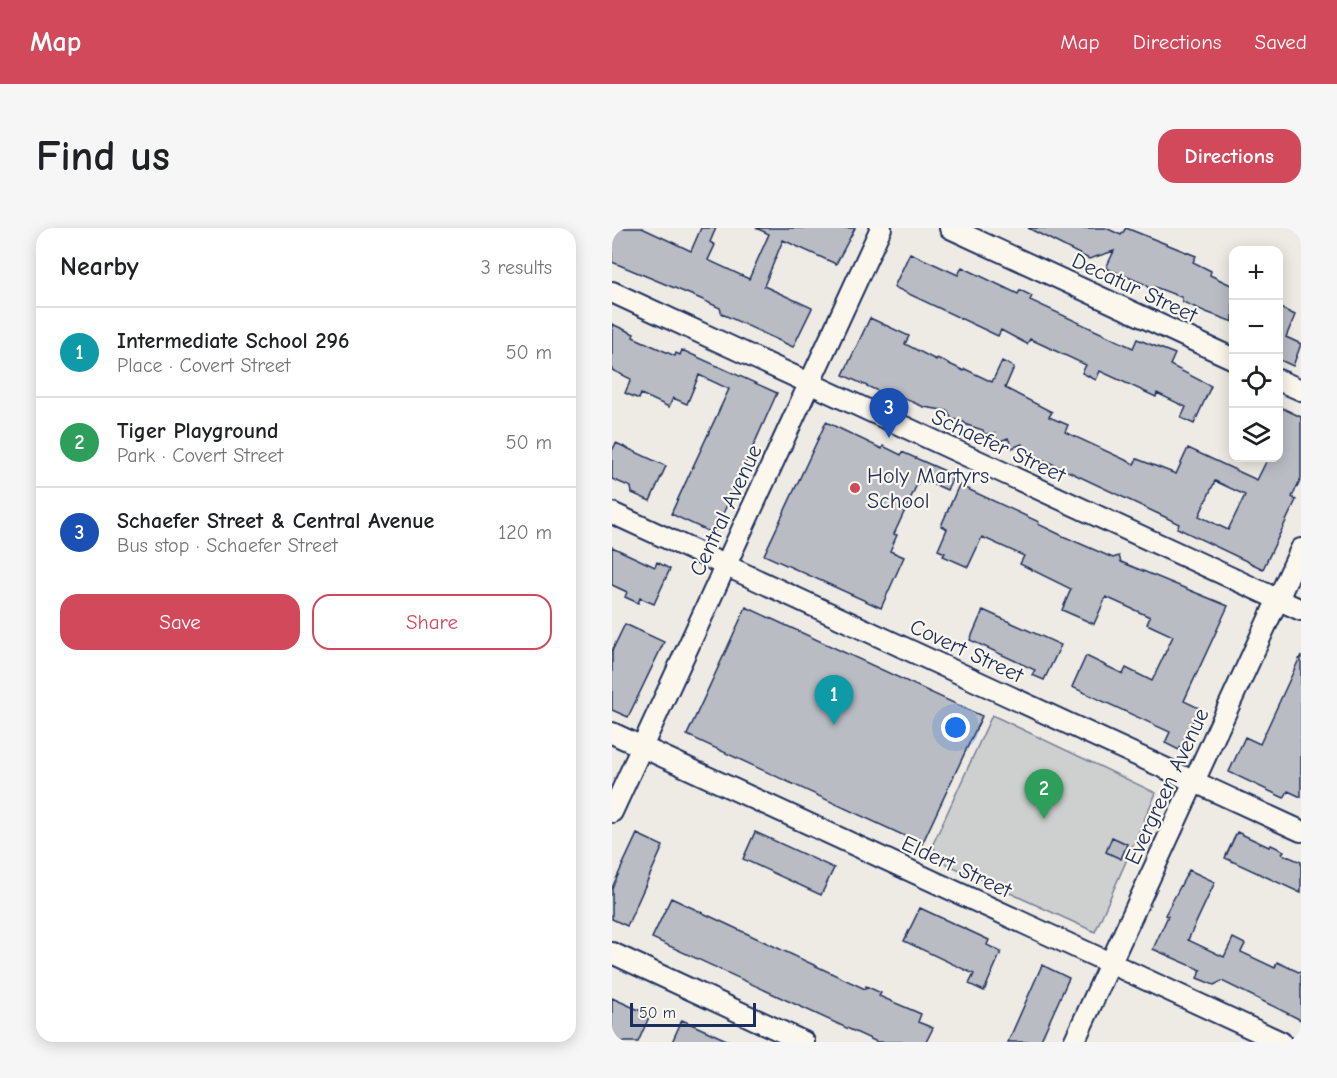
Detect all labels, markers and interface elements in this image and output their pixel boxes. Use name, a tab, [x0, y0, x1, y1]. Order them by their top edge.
text: Map	[30, 26, 81, 58]
text: Map	[1060, 30, 1100, 54]
text: Directions	[1133, 30, 1222, 54]
text: Saved	[1255, 30, 1307, 54]
button: Directions	[1158, 129, 1301, 183]
text: Find us	[36, 132, 170, 181]
map controls	[1229, 246, 1283, 462]
button: +	[1229, 246, 1283, 300]
street label: Decatur Street	[1068, 247, 1202, 329]
text: Nearby	[60, 252, 139, 282]
text: 3 results	[481, 256, 552, 279]
button: −	[1229, 300, 1283, 354]
text: Intermediate School 296	[117, 328, 350, 354]
text: 1	[76, 341, 83, 364]
text: 50 m	[506, 341, 552, 364]
text: Place · Covert Street	[117, 354, 290, 377]
button: locate	[1229, 354, 1283, 408]
pin: 3	[870, 388, 908, 438]
street label: Schaefer Street	[927, 404, 1070, 489]
button: layers	[1229, 408, 1283, 462]
text: Tiger Playground	[117, 418, 278, 444]
text: 2	[75, 431, 84, 454]
text: 50 m	[506, 431, 552, 454]
street label: Central Avenue	[684, 441, 768, 580]
text: Park · Covert Street	[117, 444, 283, 467]
place label: Holy Martyrs School	[867, 463, 989, 514]
marker: Holy Martyrs School	[848, 481, 862, 495]
text: Schaefer Street & Central Avenue	[117, 508, 434, 534]
text: 3	[75, 521, 84, 544]
text: 120 m	[498, 521, 552, 544]
text: Bus stop · Schaefer Street	[117, 534, 338, 557]
button: Save	[60, 594, 300, 650]
button: Share	[312, 594, 552, 650]
street label: Covert Street	[906, 613, 1028, 689]
pin: 1	[814, 676, 854, 725]
street label: Evergreen Avenue	[1119, 704, 1215, 869]
your location	[941, 713, 970, 742]
pin: 2	[1024, 770, 1064, 819]
street label: Eldert Street	[898, 830, 1016, 904]
scale bar	[630, 1000, 756, 1028]
text: 50 m	[639, 1004, 676, 1022]

